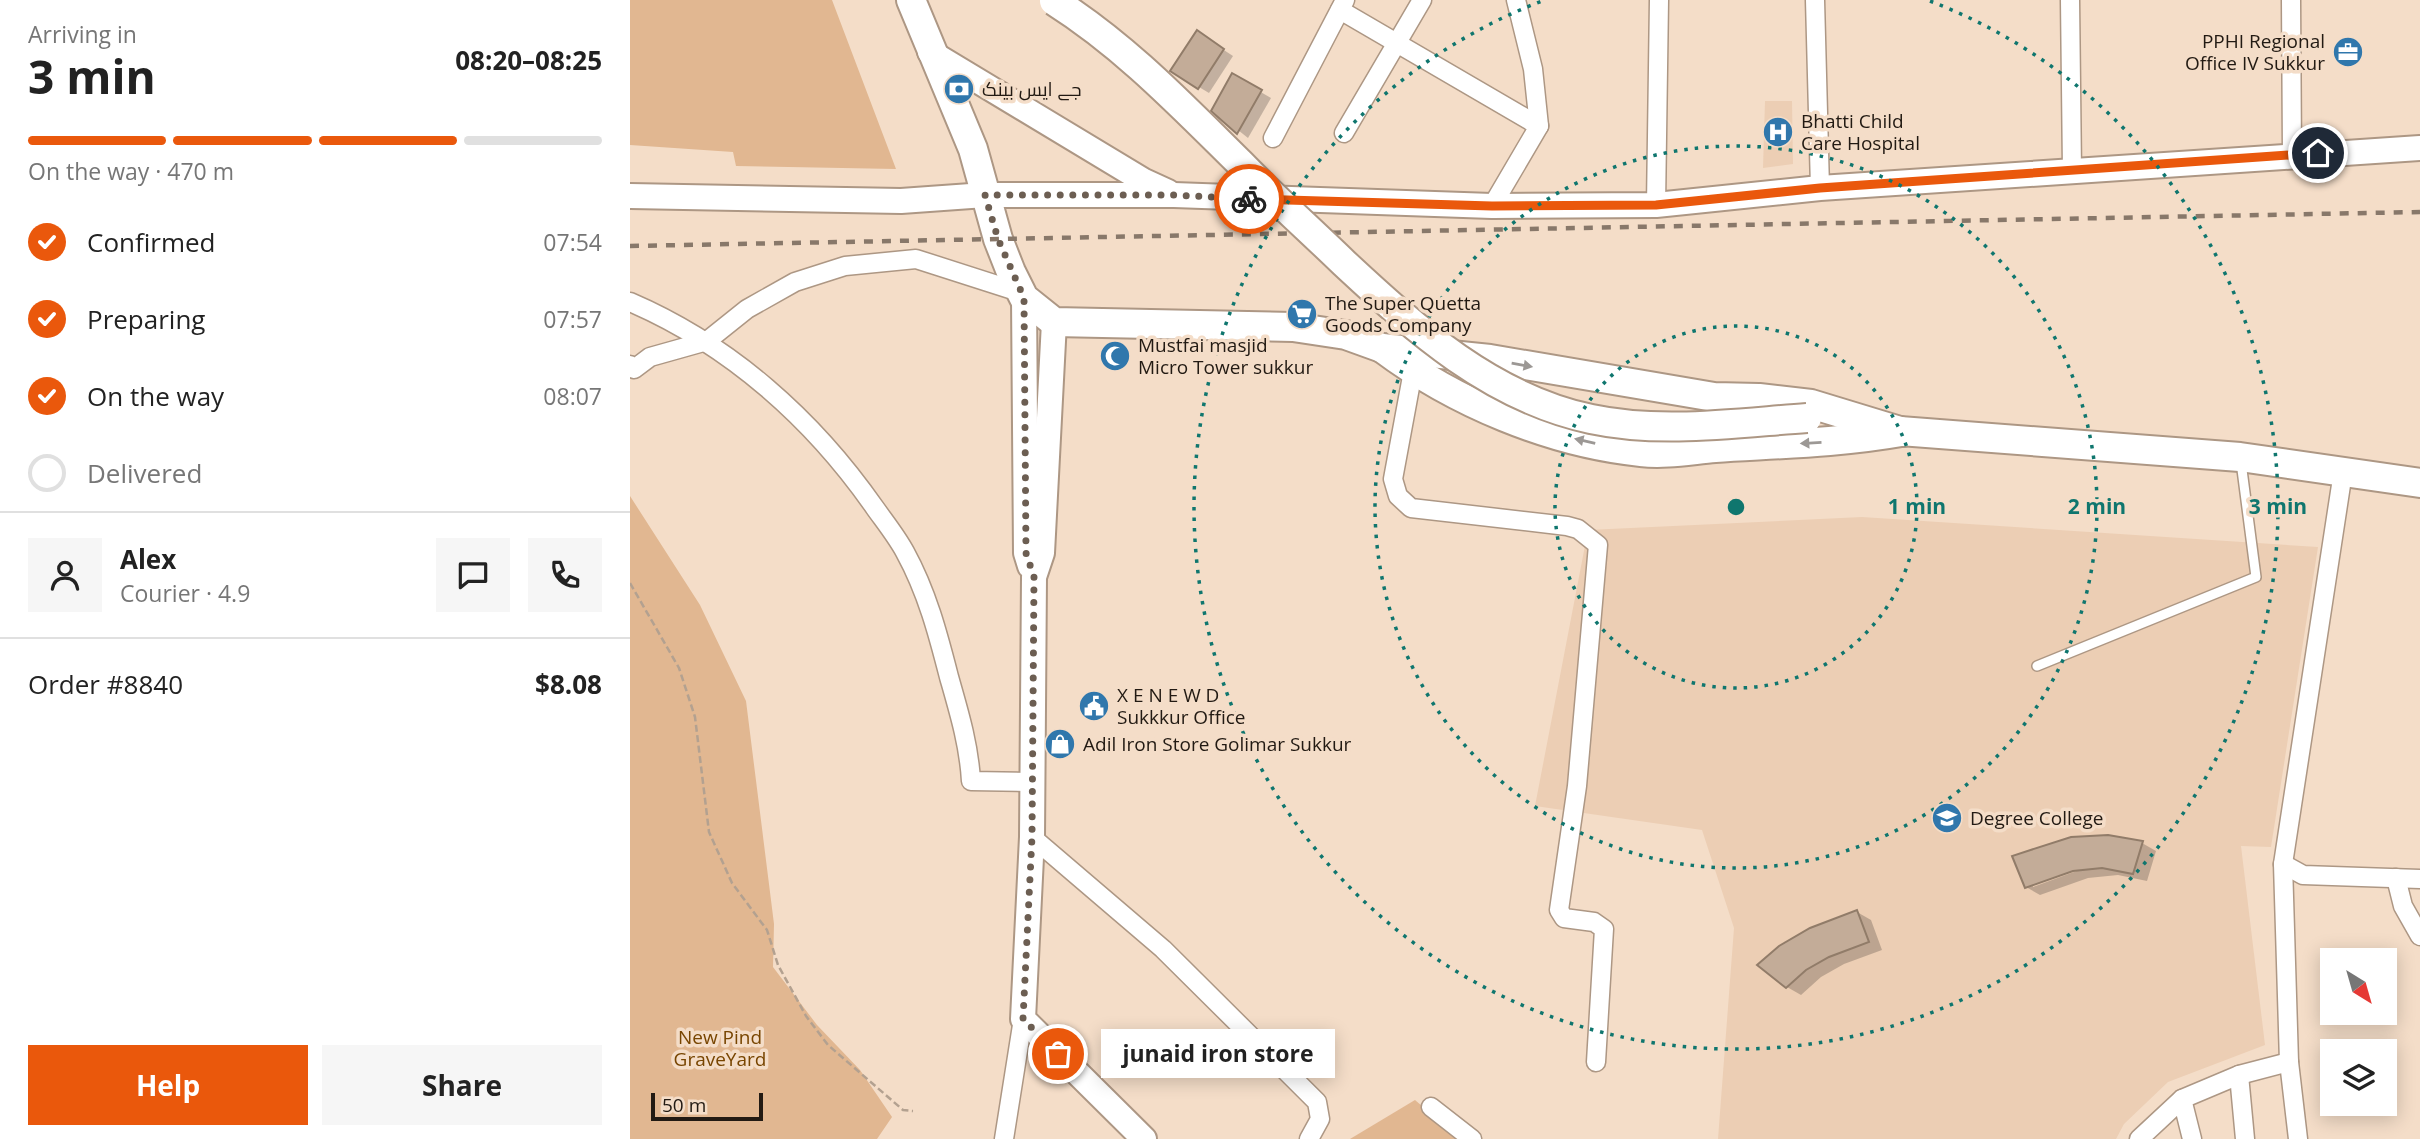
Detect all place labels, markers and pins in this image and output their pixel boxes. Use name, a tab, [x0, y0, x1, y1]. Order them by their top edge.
place label: PPHI Regional Office IV Sukkur	[2185, 28, 2325, 76]
office icon: PPHI Regional Office IV Sukkur	[2331, 35, 2365, 69]
bank icon: جے ایس بینک	[942, 72, 976, 106]
place label: جے ایس بینک	[982, 76, 1081, 102]
place label: Bhatti Child Care Hospital	[1801, 108, 1920, 156]
hospital icon: Bhatti Child Care Hospital	[1761, 115, 1795, 149]
pin	[2288, 123, 2348, 183]
place label: The Super Quetta Goods Company	[1325, 290, 1481, 338]
supermarket icon: The Super Quetta Goods Company	[1285, 297, 1319, 331]
place label: Mustfai masjid Micro Tower sukkur	[1138, 332, 1313, 380]
mosque icon: Mustfai masjid Micro Tower sukkur	[1098, 339, 1132, 373]
centre of rings	[1724, 495, 1748, 519]
place label: X E N E W D Sukkkur Office	[1117, 682, 1246, 730]
public building icon: X E N E W D Sukkkur Office	[1077, 689, 1111, 723]
shop icon: Adil Iron Store Golimar Sukkur	[1043, 727, 1077, 761]
place label: Adil Iron Store Golimar Sukkur	[1083, 731, 1352, 757]
school or university icon: Degree College	[1930, 801, 1964, 835]
place label: Degree College	[1970, 805, 2103, 831]
pin	[1028, 1024, 1088, 1084]
callout: junaid iron store	[1100, 1030, 1334, 1078]

